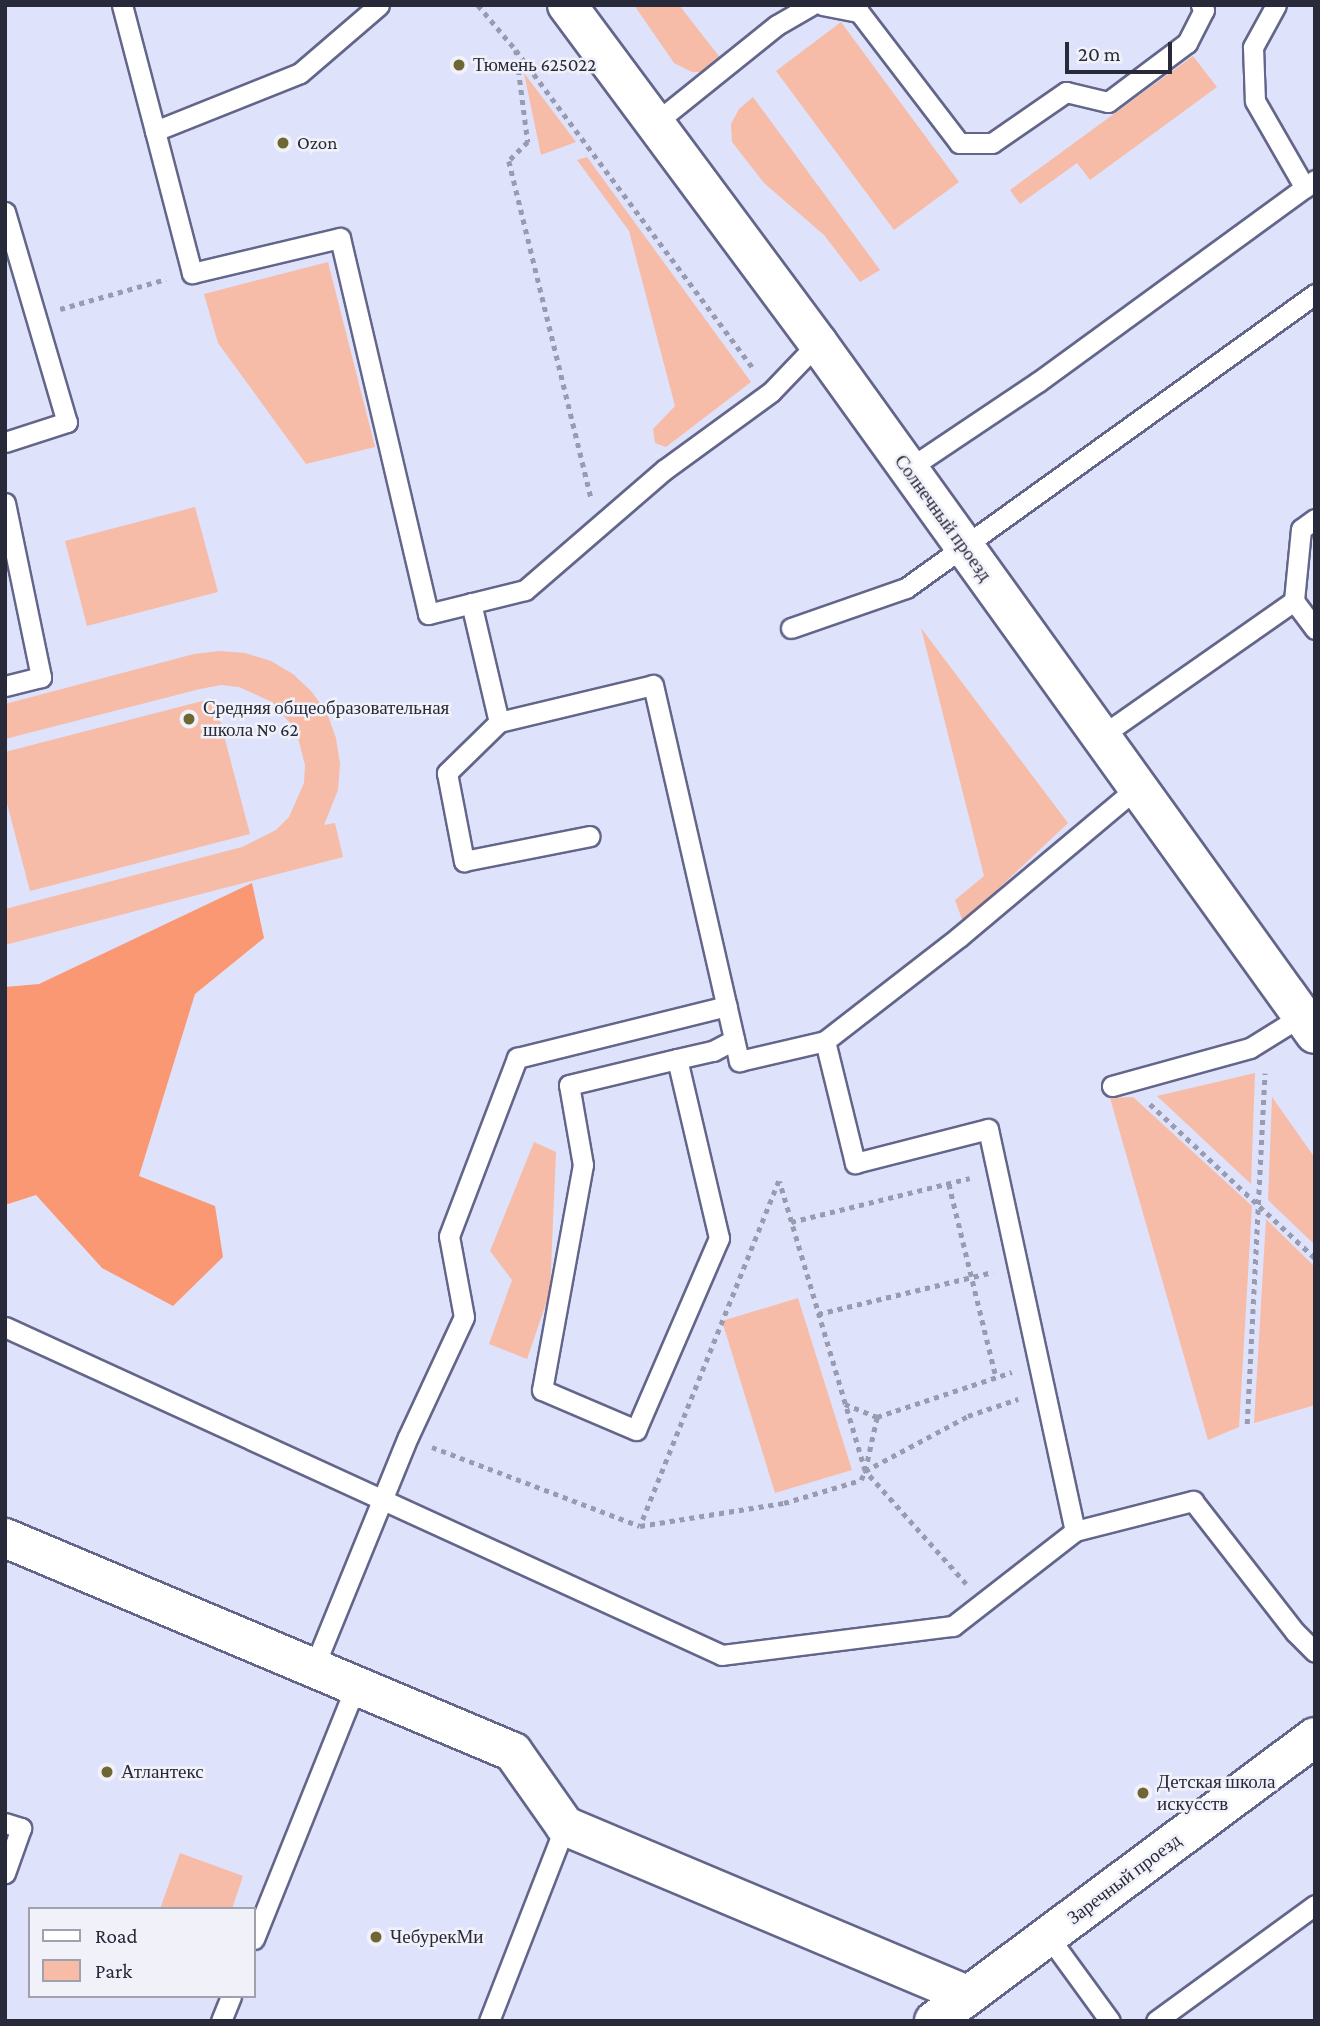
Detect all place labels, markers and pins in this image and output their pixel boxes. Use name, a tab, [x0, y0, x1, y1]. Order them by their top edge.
place label: Тюмень 625022	[473, 54, 596, 76]
marker: Тюмень 625022	[451, 57, 467, 73]
place label: Ozon	[297, 132, 337, 154]
marker: Ozon	[275, 135, 291, 151]
place label: Средняя общеобразовательная школа № 62	[203, 697, 449, 741]
marker: Средняя общеобразовательная школа № 62	[181, 711, 197, 727]
place label: Атлантекс	[121, 1761, 204, 1783]
marker: Атлантекс	[99, 1764, 115, 1780]
place label: Детская школа искусств	[1157, 1771, 1275, 1815]
marker: Детская школа искусств	[1135, 1785, 1151, 1801]
place label: ЧебурекМи	[390, 1926, 483, 1948]
marker: ЧебурекМи	[368, 1929, 384, 1945]

